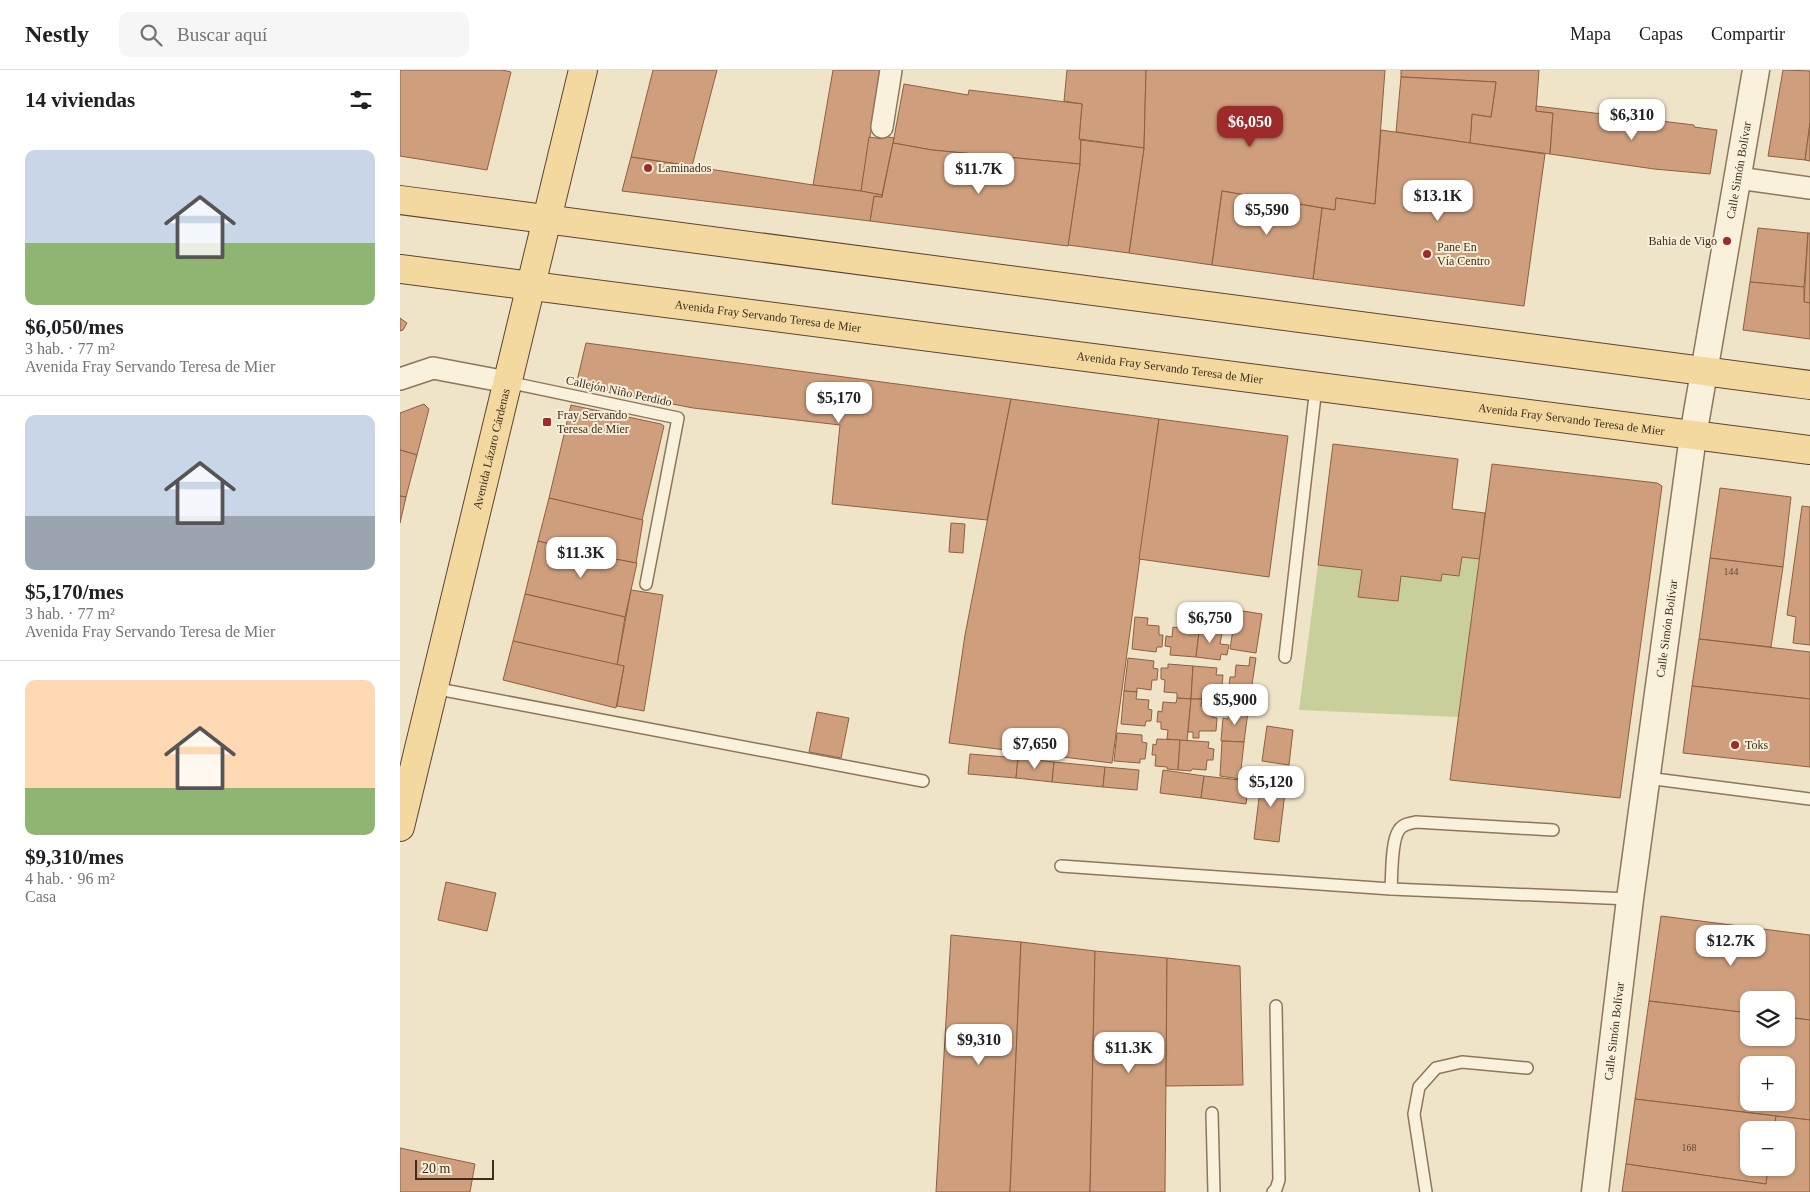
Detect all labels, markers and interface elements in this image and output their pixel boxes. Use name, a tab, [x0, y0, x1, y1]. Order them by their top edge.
search box	[119, 12, 469, 57]
text: Nestly	[25, 21, 89, 47]
icon: search	[137, 21, 165, 49]
text: Buscar aquí	[177, 24, 267, 45]
text: Mapa	[1570, 24, 1611, 44]
text: Capas	[1639, 24, 1683, 44]
text: Compartir	[1711, 24, 1785, 44]
icon: filters	[347, 86, 375, 114]
text: 14 viviendas	[25, 88, 135, 112]
pin: $6,310	[1591, 98, 1673, 141]
pin: $6,050	[1209, 106, 1291, 148]
text: $6,310	[1610, 106, 1654, 123]
text: $6,050	[1228, 113, 1272, 130]
street label: Calle Simón Bolívar	[1723, 120, 1754, 220]
pin: $11.7K	[938, 152, 1020, 195]
text: $11.7K	[955, 160, 1003, 177]
place label: Laminados	[658, 161, 712, 175]
marker: Laminados	[642, 162, 654, 174]
pin: $13.1K	[1397, 180, 1479, 222]
icon: home	[155, 182, 245, 272]
text: $13.1K	[1414, 187, 1462, 204]
pin: $5,590	[1226, 194, 1308, 236]
text: $5,590	[1245, 201, 1289, 218]
place label: Bahia de Vigo	[1649, 234, 1717, 248]
marker: Bahia de Vigo	[1721, 235, 1733, 247]
place label: Pane En Vía Centro	[1437, 240, 1490, 268]
marker: Pane En Vía Centro	[1421, 248, 1433, 260]
street label: Avenida Fray Servando Teresa de Mier	[674, 297, 862, 335]
text: $6,050/mes	[25, 315, 124, 339]
text: 3 hab. · 77 m²	[25, 340, 115, 357]
street label: Avenida Fray Servando Teresa de Mier	[1076, 349, 1264, 387]
text: Avenida Fray Servando Teresa de Mier	[25, 358, 275, 375]
street label: Callejón Niño Perdido	[565, 373, 673, 409]
pin: $5,170	[798, 382, 880, 424]
street label: Avenida Lázaro Cárdenas	[470, 387, 513, 511]
text: $5,170	[817, 389, 861, 406]
street label: Avenida Fray Servando Teresa de Mier	[1477, 400, 1665, 438]
place label: Fray Servando Teresa de Mier	[557, 408, 629, 436]
marker: Fray Servando Teresa de Mier	[541, 416, 553, 428]
icon: home	[155, 448, 245, 538]
pin: $11.3K	[540, 536, 622, 579]
text: $11.3K	[557, 544, 605, 561]
house number: 144	[1724, 566, 1739, 577]
street label: Calle Simón Bolívar	[1653, 579, 1680, 678]
text: $5,170/mes	[25, 580, 124, 604]
pin: $6,750	[1169, 602, 1251, 644]
text: 3 hab. · 77 m²	[25, 605, 115, 622]
text: $6,750	[1188, 609, 1232, 626]
text: Avenida Fray Servando Teresa de Mier	[25, 623, 275, 640]
pin: $5,900	[1194, 684, 1276, 726]
text: $5,900	[1213, 691, 1257, 708]
icon: home	[155, 713, 245, 803]
pin: $7,650	[994, 728, 1076, 770]
text: $7,650	[1013, 735, 1057, 752]
place label: Toks	[1745, 738, 1768, 752]
marker: Toks	[1729, 739, 1741, 751]
pin: $5,120	[1230, 766, 1312, 808]
text: $5,120	[1249, 773, 1293, 790]
text: $9,310/mes	[25, 845, 124, 869]
text: 4 hab. · 96 m²	[25, 870, 115, 887]
text: Casa	[25, 888, 56, 905]
pin: $12.7K	[1690, 924, 1772, 967]
text: $12.7K	[1707, 932, 1755, 949]
street label: Calle Simón Bolívar	[1601, 981, 1627, 1081]
map controls	[1740, 991, 1795, 1176]
button: layers	[1740, 991, 1795, 1046]
pin: $9,310	[938, 1024, 1020, 1066]
text: $9,310	[957, 1031, 1001, 1048]
pin: $11.3K	[1088, 1032, 1170, 1074]
text: $11.3K	[1105, 1039, 1153, 1056]
button: +	[1740, 1056, 1795, 1111]
button: −	[1740, 1121, 1795, 1176]
house number: 168	[1682, 1142, 1697, 1153]
scale bar	[415, 1157, 494, 1180]
text: 20 m	[422, 1161, 450, 1176]

